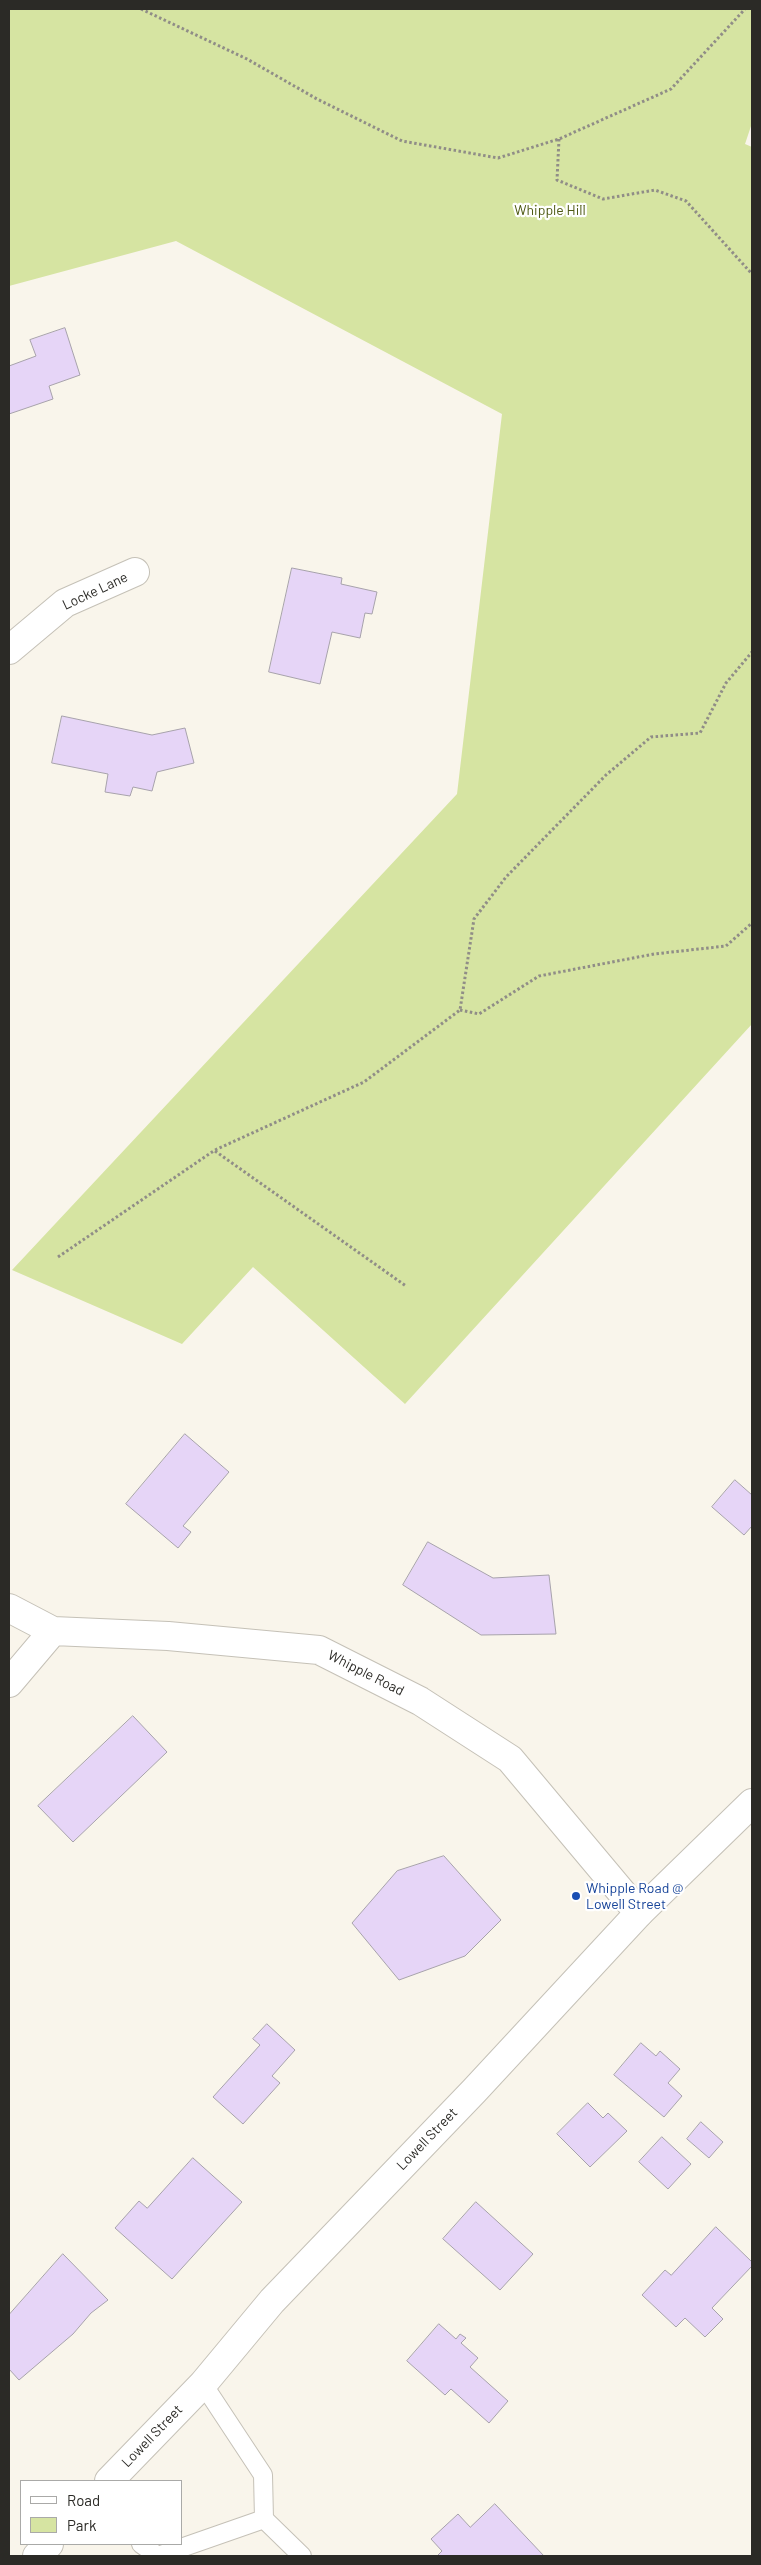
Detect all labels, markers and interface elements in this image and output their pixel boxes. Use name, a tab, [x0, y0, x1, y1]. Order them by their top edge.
park label: Whipple Hill	[514, 202, 586, 218]
street label: Locke Lane	[60, 569, 130, 613]
street label: Whipple Road	[325, 1647, 407, 1699]
place label: Whipple Road @ Lowell Street	[586, 1880, 684, 1912]
marker: Whipple Road @ Lowell Street	[570, 1890, 582, 1902]
street label: Lowell Street	[393, 2104, 461, 2174]
street label: Lowell Street	[118, 2401, 186, 2471]
legend	[20, 2480, 182, 2545]
text: Road	[67, 2491, 100, 2509]
text: Park	[67, 2516, 96, 2534]

